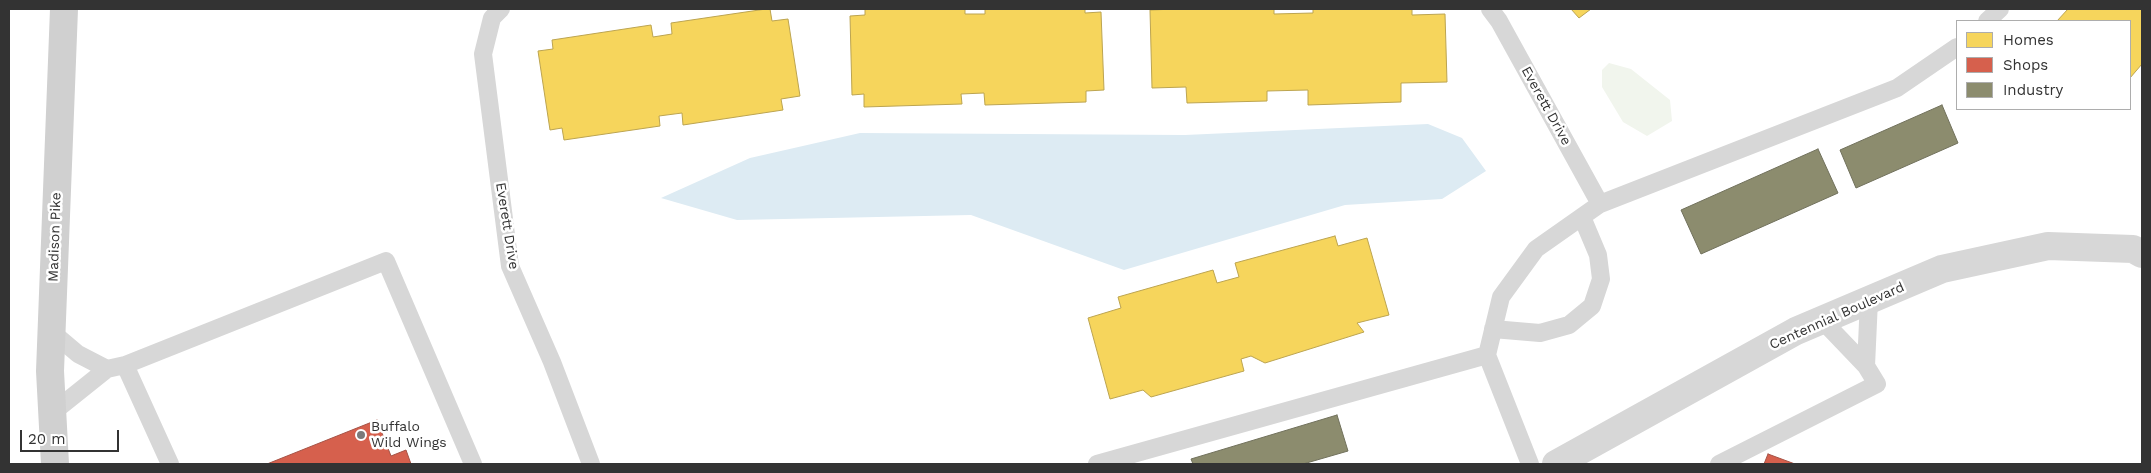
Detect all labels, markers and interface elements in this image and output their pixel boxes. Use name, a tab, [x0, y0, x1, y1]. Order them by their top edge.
legend	[1956, 20, 2131, 110]
text: Homes	[2003, 31, 2054, 49]
text: Shops	[2003, 56, 2048, 74]
street label: Everett Drive	[1517, 64, 1575, 148]
text: Industry	[2003, 81, 2063, 99]
street label: Everett Drive	[492, 181, 522, 271]
street label: Madison Pike	[45, 192, 65, 282]
street label: Centennial Boulevard	[1767, 279, 1907, 353]
place label: Buffalo Wild Wings	[371, 419, 447, 452]
scale bar	[22, 420, 121, 452]
marker: Buffalo Wild Wings	[355, 429, 367, 441]
text: 20 m	[28, 430, 66, 448]

